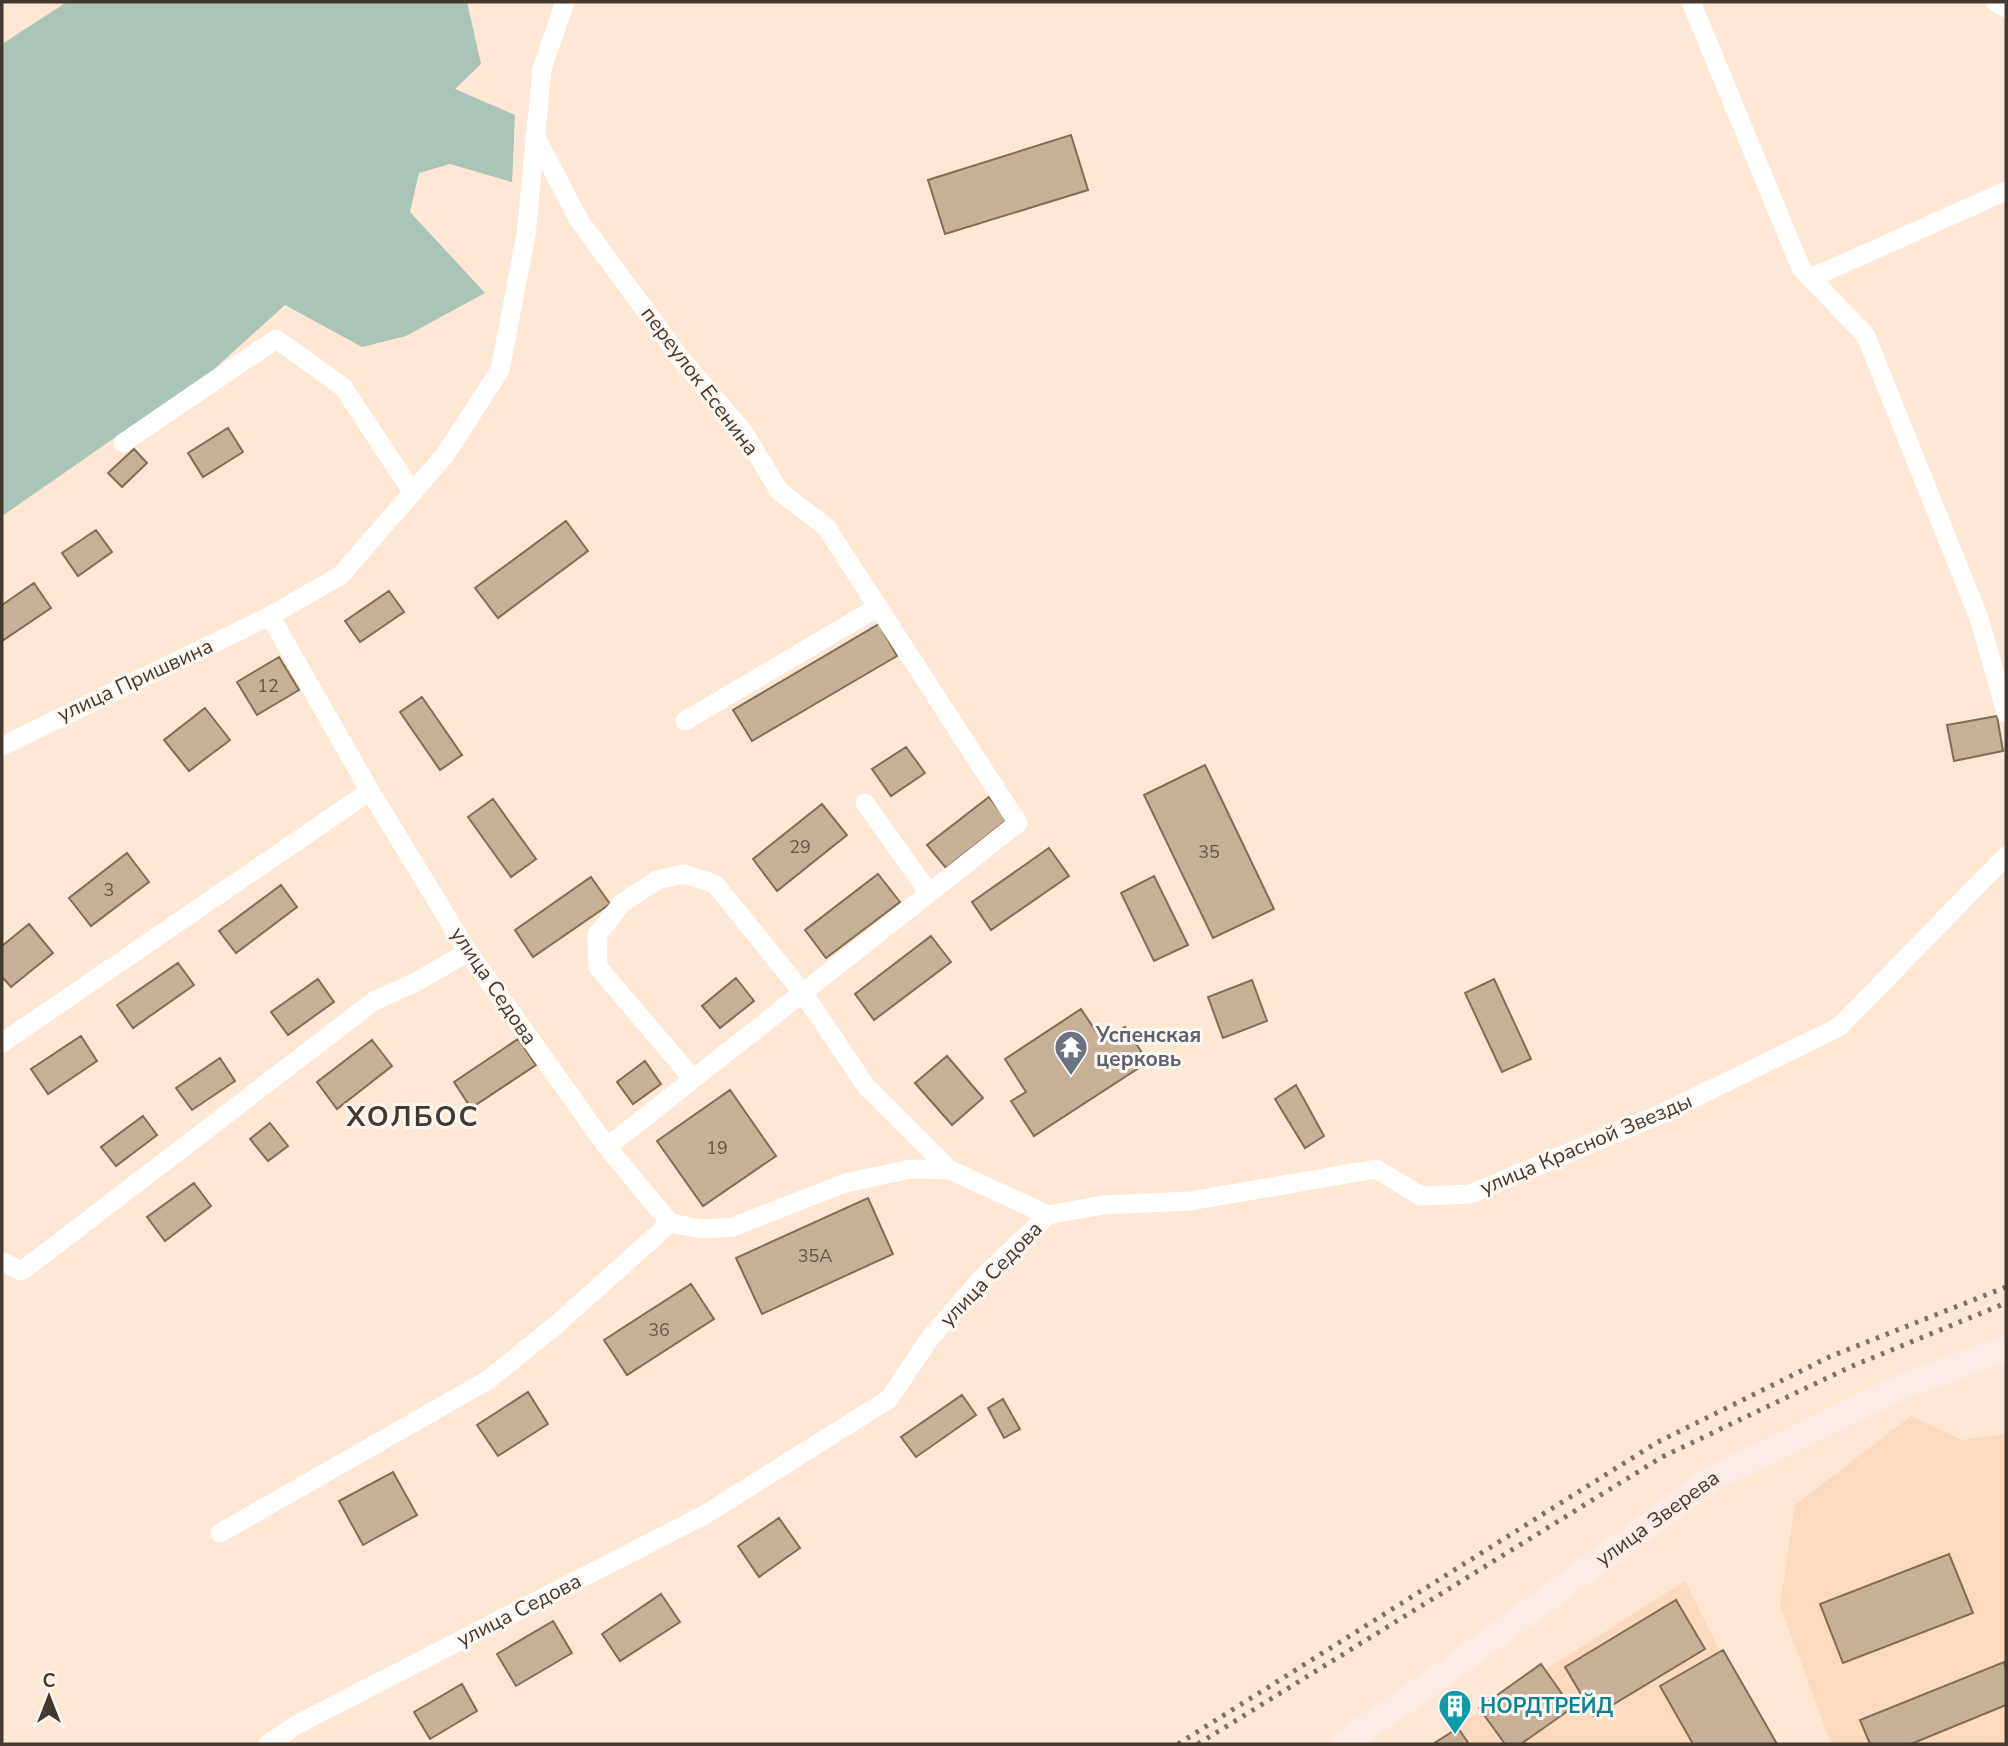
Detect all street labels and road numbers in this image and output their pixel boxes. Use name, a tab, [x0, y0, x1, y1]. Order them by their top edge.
street label: переулок Есенина	[635, 301, 765, 461]
street label: улица Пришвина	[53, 632, 217, 728]
street label: улица Седова	[444, 922, 544, 1050]
street label: улица Красной Звезды	[1476, 1087, 1696, 1201]
street label: улица Седова	[934, 1215, 1048, 1333]
street label: улица Зверева	[1590, 1464, 1725, 1573]
street label: улица Седова	[452, 1567, 586, 1653]

